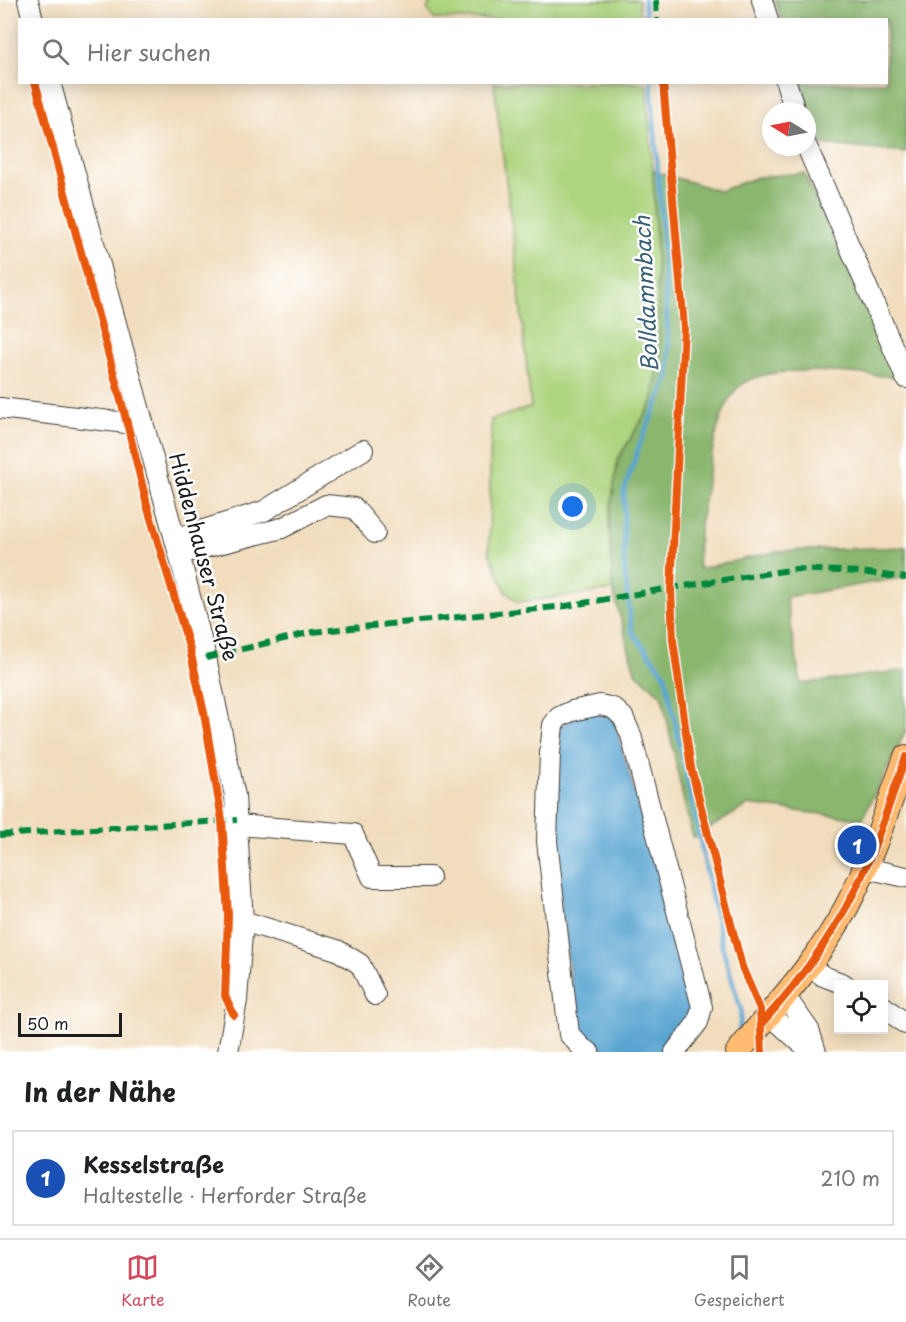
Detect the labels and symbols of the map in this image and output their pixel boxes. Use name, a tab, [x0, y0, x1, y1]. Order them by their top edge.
north arrow	[762, 102, 816, 156]
water label: Bolldammbach	[624, 214, 665, 373]
street label: Hiddenhauser Straße	[162, 449, 248, 664]
your location	[558, 492, 587, 521]
pin: 1	[838, 822, 876, 868]
scale bar	[18, 1010, 122, 1038]

